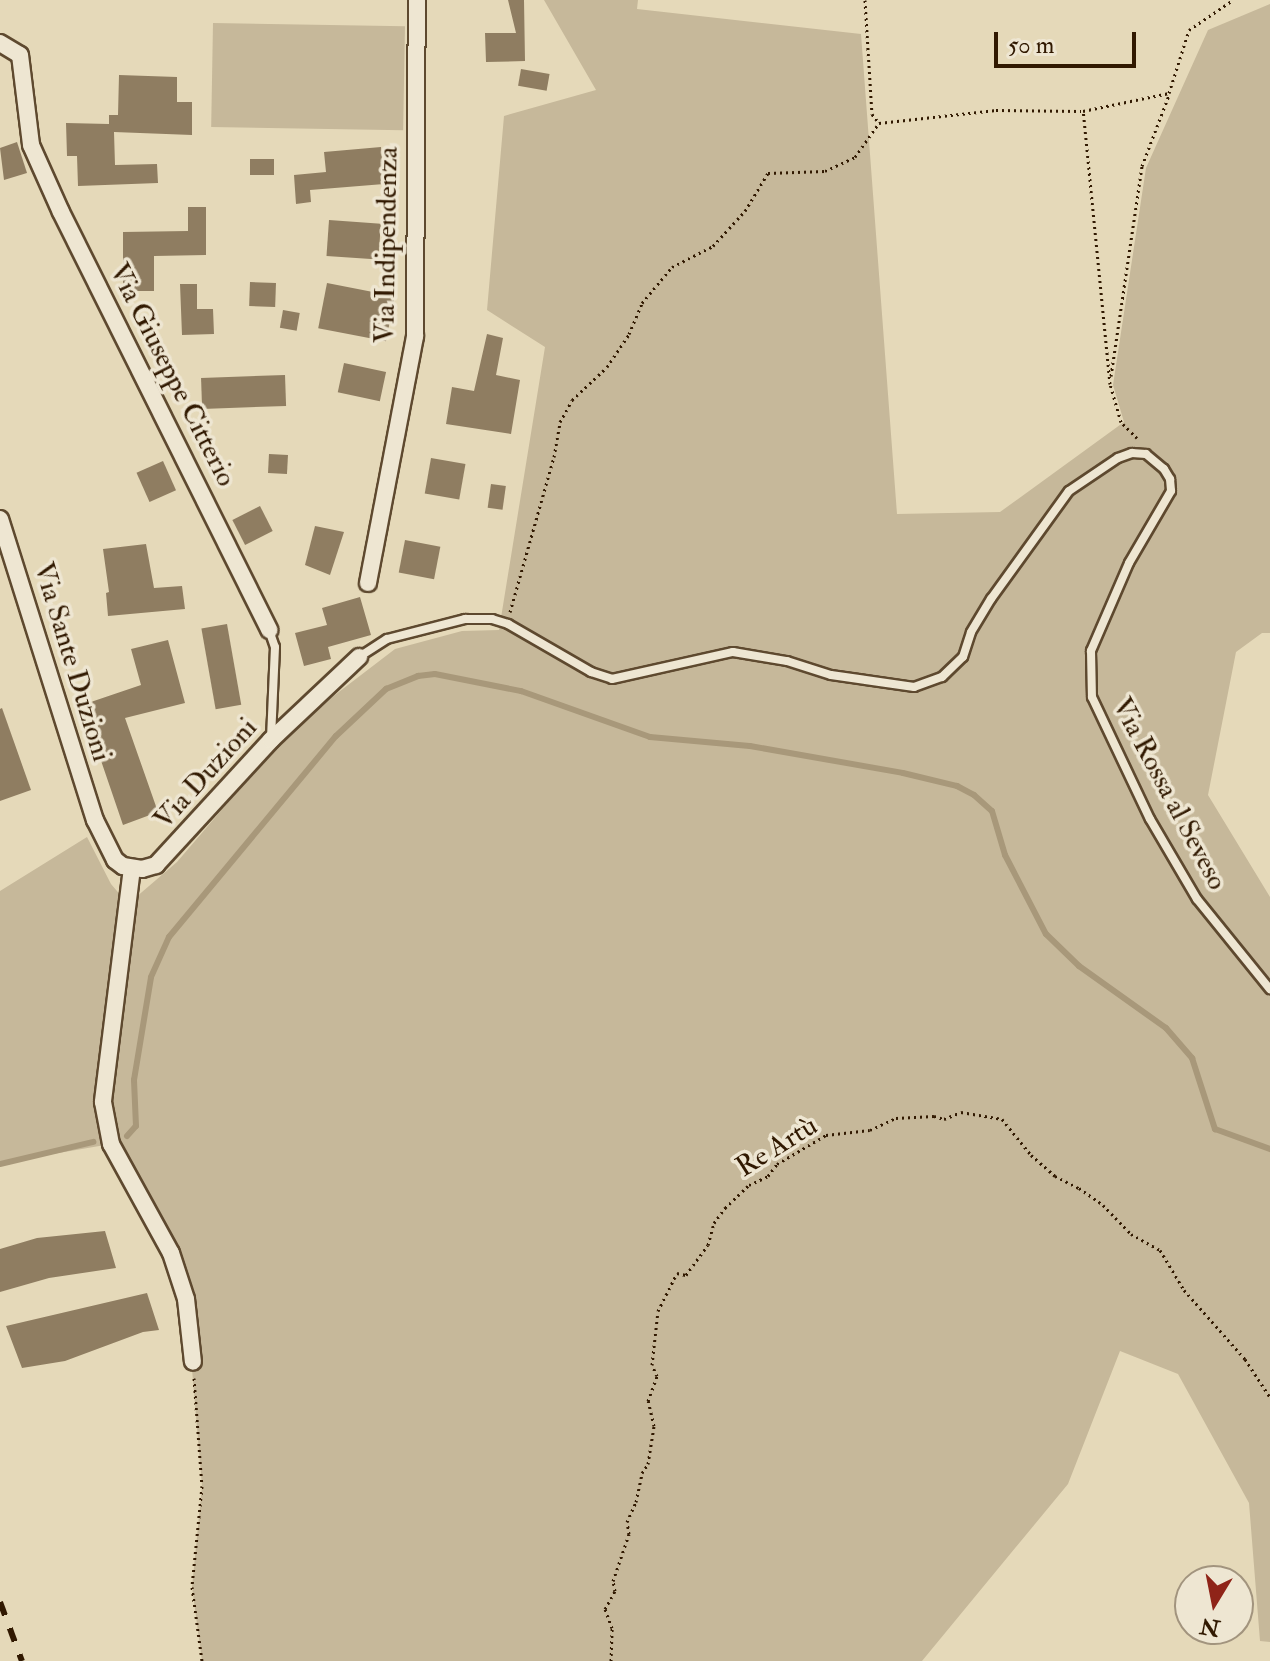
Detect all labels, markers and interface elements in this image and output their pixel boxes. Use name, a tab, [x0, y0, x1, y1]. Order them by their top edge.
scale bar	[998, 16, 1140, 66]
text: 50 m	[1008, 30, 1054, 61]
street label: Via Indipendenza	[368, 146, 406, 344]
street label: Via Giuseppe Citterio	[101, 258, 243, 492]
street label: Via Sante Duzioni	[26, 559, 118, 765]
street label: Via Rossa al Seveso	[1104, 692, 1234, 896]
street label: Via Duzioni	[147, 711, 265, 837]
street label: Re Artù	[730, 1109, 824, 1185]
north arrow	[1174, 1565, 1254, 1645]
text: N	[1198, 1611, 1222, 1642]

